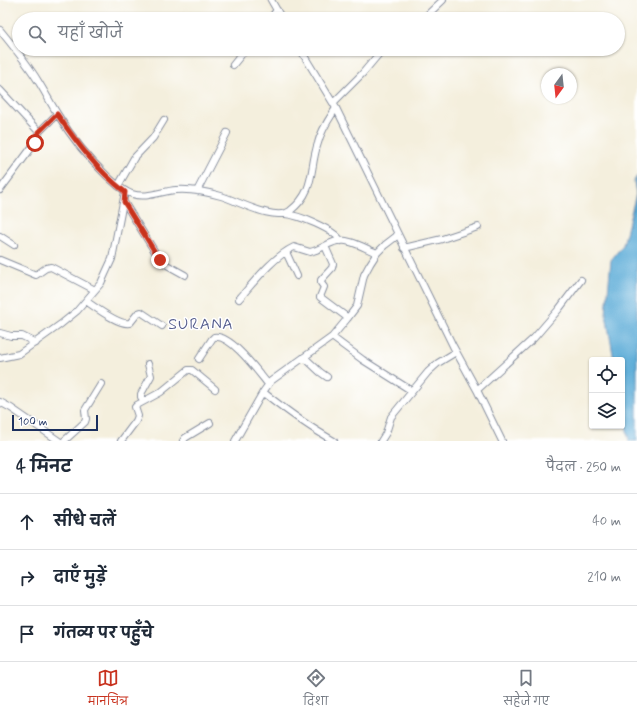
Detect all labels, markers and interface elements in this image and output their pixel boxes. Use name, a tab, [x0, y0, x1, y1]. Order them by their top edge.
search box	[12, 12, 625, 56]
icon: search	[26, 23, 48, 45]
text: यहाँ खोजें	[58, 24, 123, 44]
north arrow	[541, 68, 577, 104]
route start	[26, 134, 44, 152]
route end	[151, 251, 169, 269]
district label: SURANA	[168, 314, 234, 335]
map controls	[589, 357, 625, 429]
button: locate	[589, 357, 625, 393]
button: layers	[589, 393, 625, 429]
scale bar	[12, 413, 98, 432]
text: 100 m	[18, 415, 48, 429]
text: 4 मिनट	[16, 456, 72, 478]
text: पैदल · 250 m	[546, 459, 621, 476]
icon: ahead	[16, 511, 38, 533]
text: सीधे चलें	[54, 512, 116, 532]
text: 40 m	[592, 513, 621, 530]
icon: right	[16, 567, 38, 589]
text: दाएँ मुड़ें	[54, 568, 106, 588]
text: 210 m	[587, 569, 621, 586]
icon: arrive	[16, 623, 38, 645]
text: गंतव्य पर पहुँचे	[54, 624, 153, 644]
tab: मानचित्र	[88, 667, 128, 713]
tab: दिशा	[303, 667, 328, 713]
tab: सहेजे गए	[504, 667, 549, 713]

